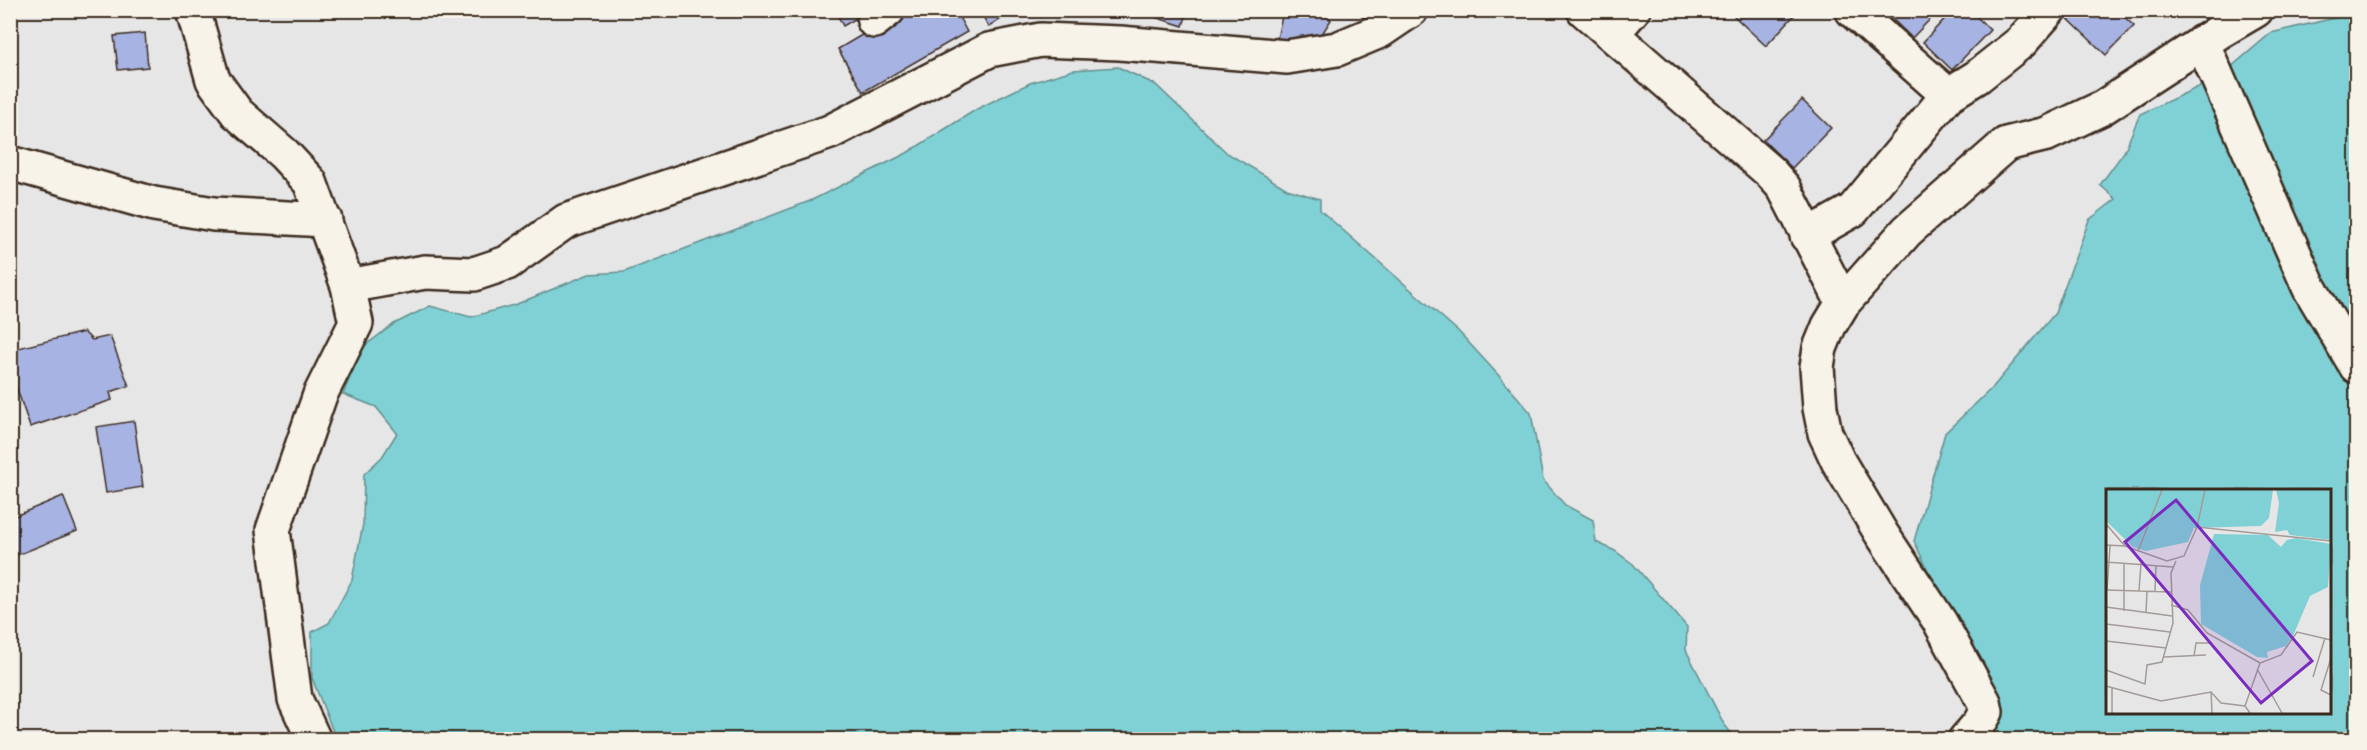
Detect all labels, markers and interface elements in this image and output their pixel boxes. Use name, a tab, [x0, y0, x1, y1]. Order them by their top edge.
inset map	[2106, 489, 2331, 714]

